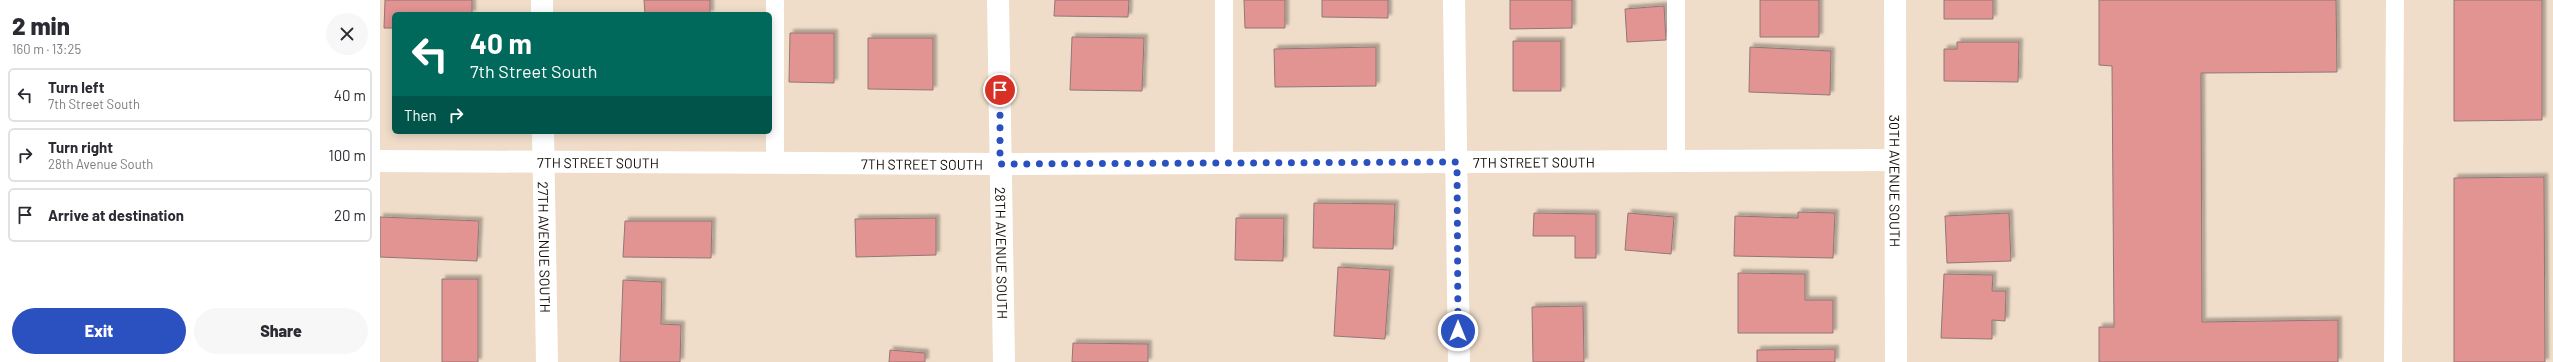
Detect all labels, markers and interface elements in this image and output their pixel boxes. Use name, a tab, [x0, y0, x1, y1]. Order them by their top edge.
text: 2 min	[12, 11, 70, 40]
button: close	[326, 13, 368, 55]
text: 40 m	[470, 26, 532, 60]
icon: left	[404, 28, 456, 80]
text: 160 m · 13:25	[12, 41, 81, 57]
text: 7th Street South	[470, 60, 597, 82]
pin	[983, 73, 1017, 107]
text: Turn left	[48, 78, 104, 96]
icon: arrive	[989, 79, 1011, 101]
icon: left	[14, 84, 36, 106]
text: 40 m	[334, 86, 366, 104]
text: 7th Street South	[48, 96, 140, 112]
icon: right	[445, 104, 467, 126]
text: Then	[404, 106, 437, 124]
street label: 30TH AVENUE SOUTH	[1887, 115, 1904, 247]
text: Turn right	[48, 138, 113, 156]
icon: right	[14, 144, 36, 166]
text: 100 m	[328, 146, 366, 164]
street label: 7TH STREET SOUTH	[537, 153, 659, 171]
street label: 7TH STREET SOUTH	[1473, 153, 1595, 170]
street label: 7TH STREET SOUTH	[861, 155, 983, 172]
text: 28th Avenue South	[48, 156, 153, 172]
street label: 27TH AVENUE SOUTH	[535, 181, 555, 313]
street label: 28TH AVENUE SOUTH	[993, 187, 1012, 319]
icon: arrive	[14, 204, 36, 226]
text: Arrive at destination	[48, 206, 184, 224]
text: 20 m	[334, 206, 366, 224]
button: Exit	[12, 308, 186, 354]
button: Share	[194, 308, 368, 354]
position arrow	[1437, 310, 1479, 352]

